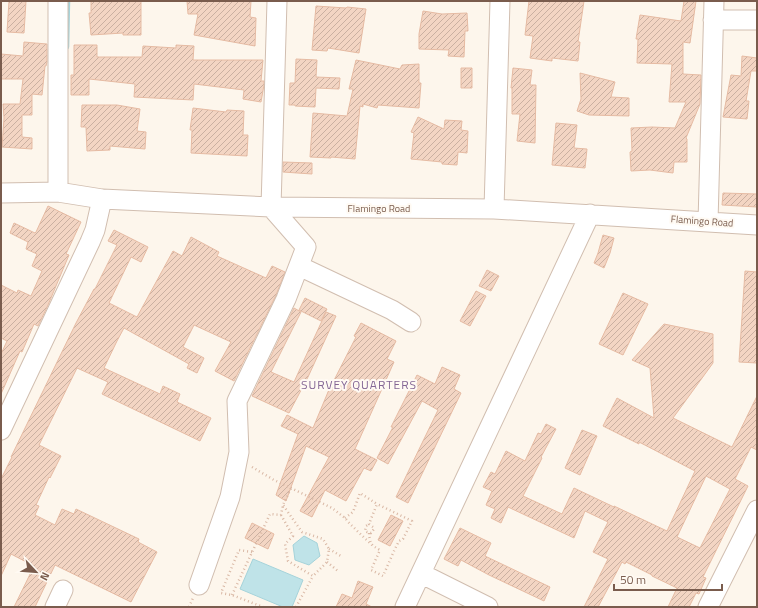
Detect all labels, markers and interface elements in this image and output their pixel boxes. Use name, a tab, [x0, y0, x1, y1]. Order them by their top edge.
street label: Flamingo Road	[348, 201, 410, 216]
street label: Flamingo Road	[670, 211, 734, 231]
district label: SURVEY QUARTERS	[301, 375, 417, 394]
north arrow	[16, 552, 56, 592]
scale bar	[614, 566, 722, 592]
text: N	[36, 569, 54, 583]
text: 50 m	[620, 570, 646, 589]

